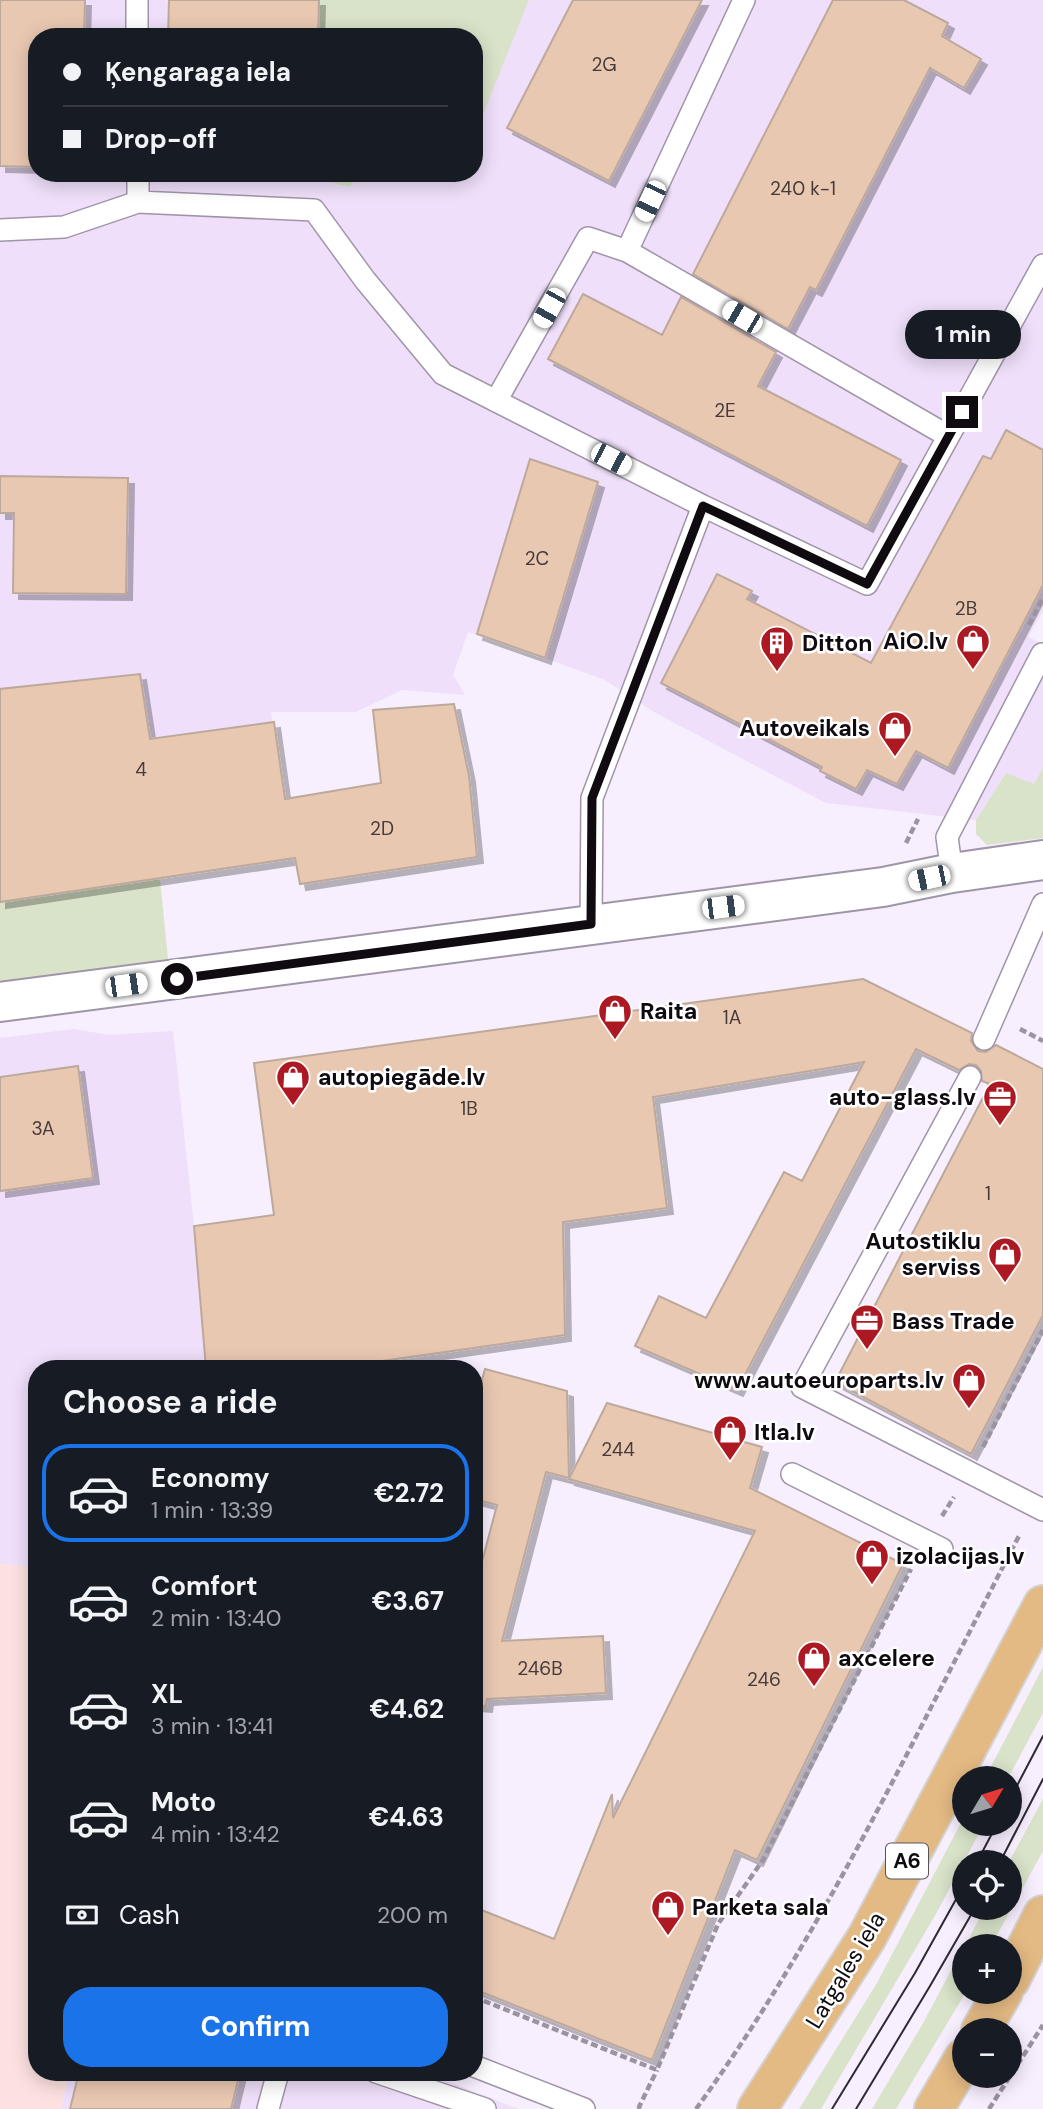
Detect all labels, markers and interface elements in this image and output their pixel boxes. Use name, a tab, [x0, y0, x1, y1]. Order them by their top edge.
house number: 2G	[591, 52, 617, 77]
text: Ķengaraga iela	[105, 55, 291, 89]
text: Drop-off	[105, 122, 217, 156]
house number: 240 k-1	[770, 176, 836, 201]
car	[632, 178, 669, 224]
car	[530, 285, 569, 331]
car	[719, 297, 766, 337]
callout: 1 min	[904, 310, 1020, 360]
text: 1 min	[935, 319, 991, 349]
route end	[946, 396, 978, 428]
house number: 2E	[714, 398, 736, 423]
car	[588, 440, 635, 478]
house number: 2C	[525, 546, 549, 571]
house number: 2B	[955, 596, 977, 621]
shop icon: AiO.lv	[954, 622, 992, 671]
building icon: Ditton	[758, 624, 796, 673]
place label: AiO.lv	[883, 626, 948, 656]
place label: Ditton	[802, 628, 872, 658]
shop icon: Autoveikals	[876, 709, 914, 758]
place label: Autoveikals	[739, 713, 870, 743]
house number: 4	[135, 757, 147, 782]
house number: 2D	[370, 816, 394, 841]
car	[907, 863, 952, 893]
car	[701, 894, 746, 920]
route start	[161, 963, 193, 995]
car	[104, 972, 149, 998]
shop icon: Raita	[596, 992, 634, 1041]
place label: Raita	[640, 996, 697, 1026]
house number: 1A	[723, 1005, 742, 1030]
shop icon: autopiegāde.lv	[274, 1058, 312, 1107]
place label: autopiegāde.lv	[318, 1062, 485, 1092]
office icon: auto-glass.lv	[981, 1078, 1019, 1127]
place label: auto-glass.lv	[829, 1082, 976, 1112]
house number: 1B	[460, 1096, 478, 1121]
house number: 3A	[31, 1116, 55, 1141]
house number: 1	[985, 1181, 991, 1206]
place label: Autostiklu serviss	[865, 1226, 981, 1282]
shop icon: Autostiklu serviss	[986, 1235, 1024, 1284]
office icon: Bass Trade	[848, 1302, 886, 1351]
place label: Bass Trade	[892, 1306, 1014, 1336]
shop icon: www.autoeuroparts.lv	[950, 1361, 988, 1410]
place label: www.autoeuroparts.lv	[694, 1365, 944, 1395]
text: Choose a ride	[63, 1381, 278, 1423]
shop icon: Itla.lv	[711, 1413, 749, 1462]
place label: Itla.lv	[754, 1417, 815, 1447]
house number: 244	[601, 1437, 635, 1462]
text: Economy	[151, 1461, 269, 1495]
icon: car	[67, 1462, 130, 1525]
text: €2.72	[374, 1476, 444, 1510]
text: 1 min · 13:39	[151, 1495, 273, 1525]
shop icon: izolacijas.lv	[853, 1537, 891, 1586]
place label: izolacijas.lv	[896, 1541, 1024, 1571]
text: Comfort	[151, 1569, 257, 1603]
icon: car	[67, 1570, 130, 1633]
text: €3.67	[372, 1584, 444, 1618]
text: 2 min · 13:40	[151, 1603, 281, 1633]
shop icon: axcelere	[795, 1639, 833, 1688]
place label: axcelere	[838, 1643, 935, 1673]
house number: 246B	[517, 1656, 563, 1681]
house number: 246	[747, 1667, 781, 1692]
text: XL	[151, 1677, 183, 1711]
icon: car	[67, 1678, 130, 1741]
text: €4.62	[370, 1692, 444, 1726]
text: 3 min · 13:41	[151, 1711, 273, 1741]
north arrow	[952, 1766, 1022, 1836]
map controls	[952, 1766, 1022, 2088]
text: Moto	[151, 1785, 216, 1819]
icon: car	[67, 1786, 130, 1849]
text: €4.63	[369, 1800, 444, 1834]
text: 4 min · 13:42	[151, 1819, 280, 1849]
road number: A6	[886, 1843, 928, 1878]
button: locate	[952, 1850, 1022, 1920]
shop icon: Parketa sala	[649, 1888, 687, 1937]
place label: Parketa sala	[692, 1892, 828, 1922]
icon: cash	[63, 1896, 101, 1934]
text: Cash	[119, 1898, 180, 1932]
text: 200 m	[377, 1900, 448, 1930]
street label: Latgales iela	[798, 1906, 892, 2034]
button: +	[952, 1934, 1022, 2004]
button: Confirm	[63, 1987, 448, 2067]
button: −	[952, 2018, 1022, 2088]

